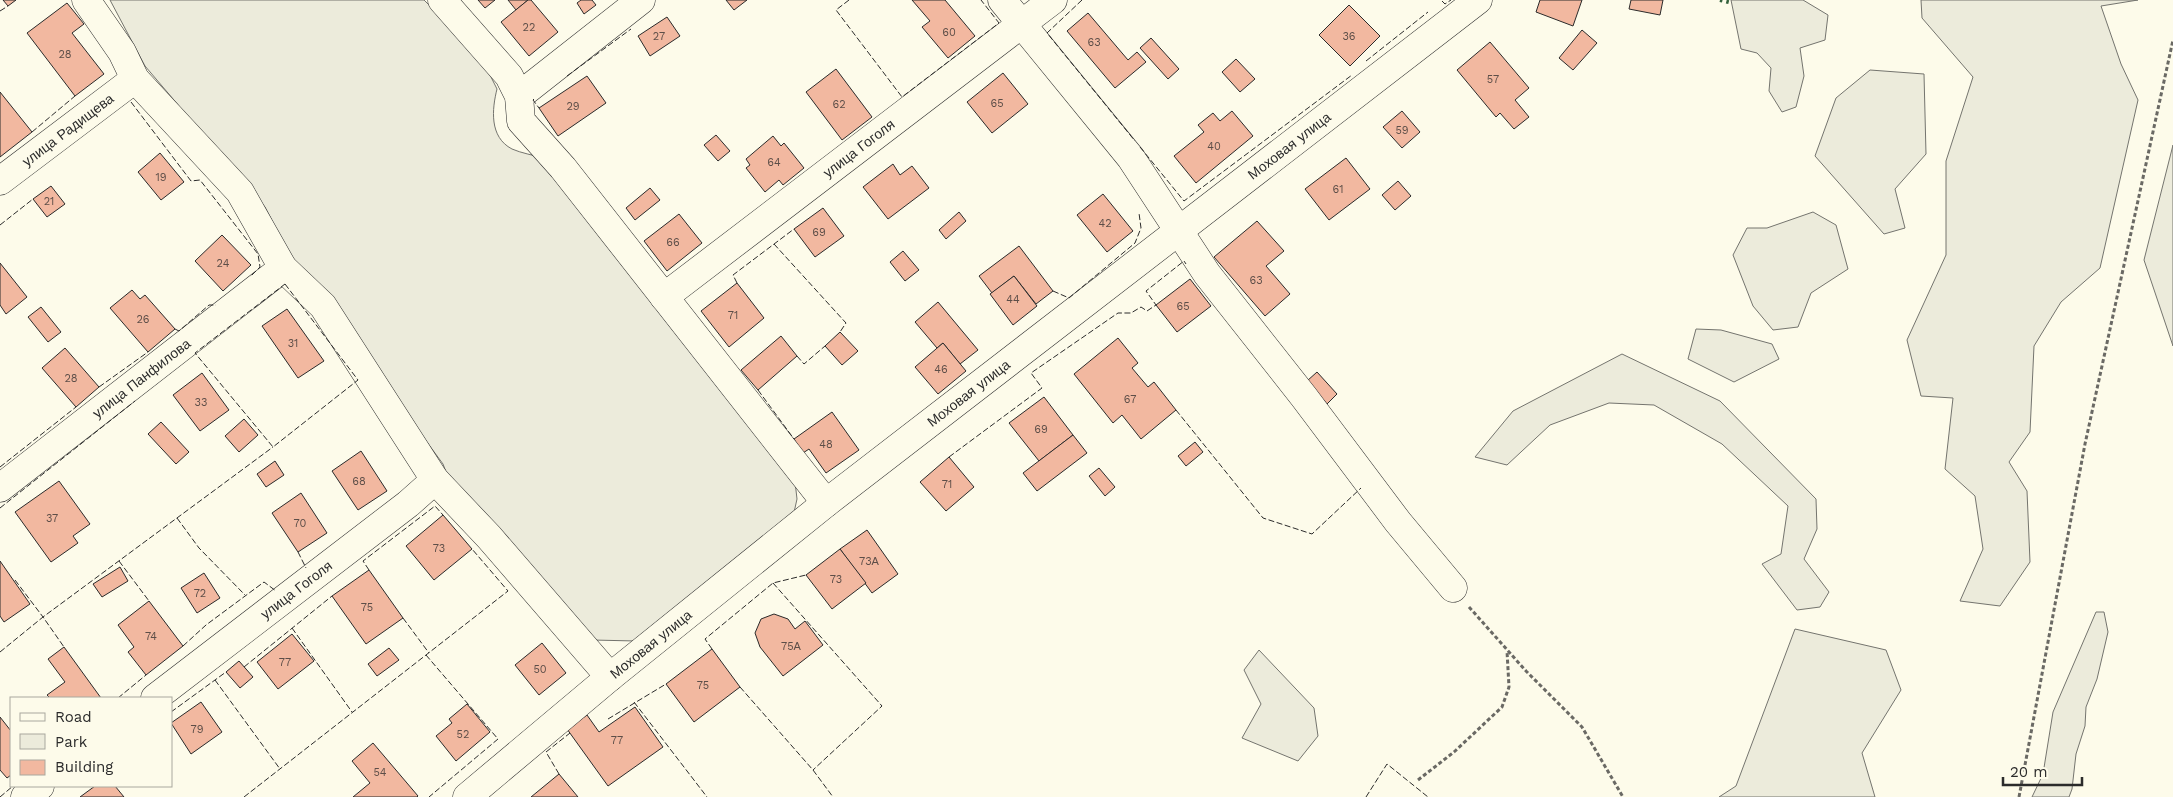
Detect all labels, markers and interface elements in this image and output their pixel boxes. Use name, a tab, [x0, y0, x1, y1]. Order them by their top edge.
house number: 22	[523, 21, 535, 34]
house number: 60	[942, 26, 956, 39]
house number: 27	[653, 30, 665, 43]
house number: 36	[1342, 30, 1356, 43]
house number: 63	[1087, 36, 1101, 49]
house number: 28	[58, 48, 72, 61]
house number: 57	[1487, 73, 1499, 86]
street label: улица Радищева	[19, 90, 117, 169]
house number: 65	[990, 97, 1004, 110]
house number: 62	[832, 98, 846, 111]
house number: 29	[566, 100, 580, 113]
street label: Моховая улица	[1245, 109, 1334, 183]
street label: улица Гоголя	[820, 116, 898, 181]
house number: 59	[1395, 124, 1409, 137]
house number: 40	[1207, 140, 1221, 153]
house number: 64	[767, 156, 781, 169]
house number: 19	[155, 171, 167, 184]
house number: 61	[1333, 183, 1343, 196]
house number: 21	[44, 195, 54, 208]
house number: 42	[1098, 217, 1112, 230]
house number: 69	[812, 226, 826, 239]
house number: 66	[666, 236, 680, 249]
house number: 24	[217, 257, 230, 270]
house number: 63	[1249, 274, 1263, 287]
house number: 44	[1006, 293, 1020, 306]
house number: 65	[1176, 300, 1190, 313]
house number: 71	[728, 309, 738, 322]
house number: 26	[136, 313, 150, 326]
street label: улица Панфилова	[89, 335, 194, 421]
house number: 31	[288, 337, 298, 350]
street label: Моховая улица	[924, 356, 1013, 430]
house number: 46	[934, 363, 948, 376]
house number: 28	[64, 372, 78, 385]
house number: 67	[1124, 393, 1136, 406]
house number: 33	[195, 396, 207, 409]
house number: 69	[1034, 423, 1048, 436]
house number: 48	[819, 438, 833, 451]
house number: 68	[352, 475, 366, 488]
house number: 71	[942, 478, 952, 491]
house number: 37	[46, 512, 58, 525]
house number: 70	[294, 517, 307, 530]
house number: 73	[433, 542, 445, 555]
house number: 73А	[859, 555, 880, 568]
street label: улица Гоголя	[257, 557, 335, 622]
house number: 73	[830, 573, 842, 586]
house number: 72	[194, 587, 206, 600]
house number: 75	[361, 601, 373, 614]
street label: Моховая улица	[607, 606, 695, 682]
house number: 74	[145, 630, 157, 643]
house number: 75А	[781, 640, 802, 653]
house number: 77	[279, 656, 291, 669]
house number: 50	[533, 663, 547, 676]
house number: 75	[697, 679, 709, 692]
legend	[10, 697, 172, 787]
text: Road	[55, 708, 92, 726]
house number: 79	[191, 723, 204, 736]
house number: 52	[457, 728, 469, 741]
text: Park	[55, 733, 88, 751]
house number: 77	[611, 734, 623, 747]
scale bar	[2003, 754, 2082, 786]
text: Building	[55, 758, 113, 776]
text: 20 m	[2010, 763, 2048, 781]
house number: 54	[373, 766, 387, 779]

